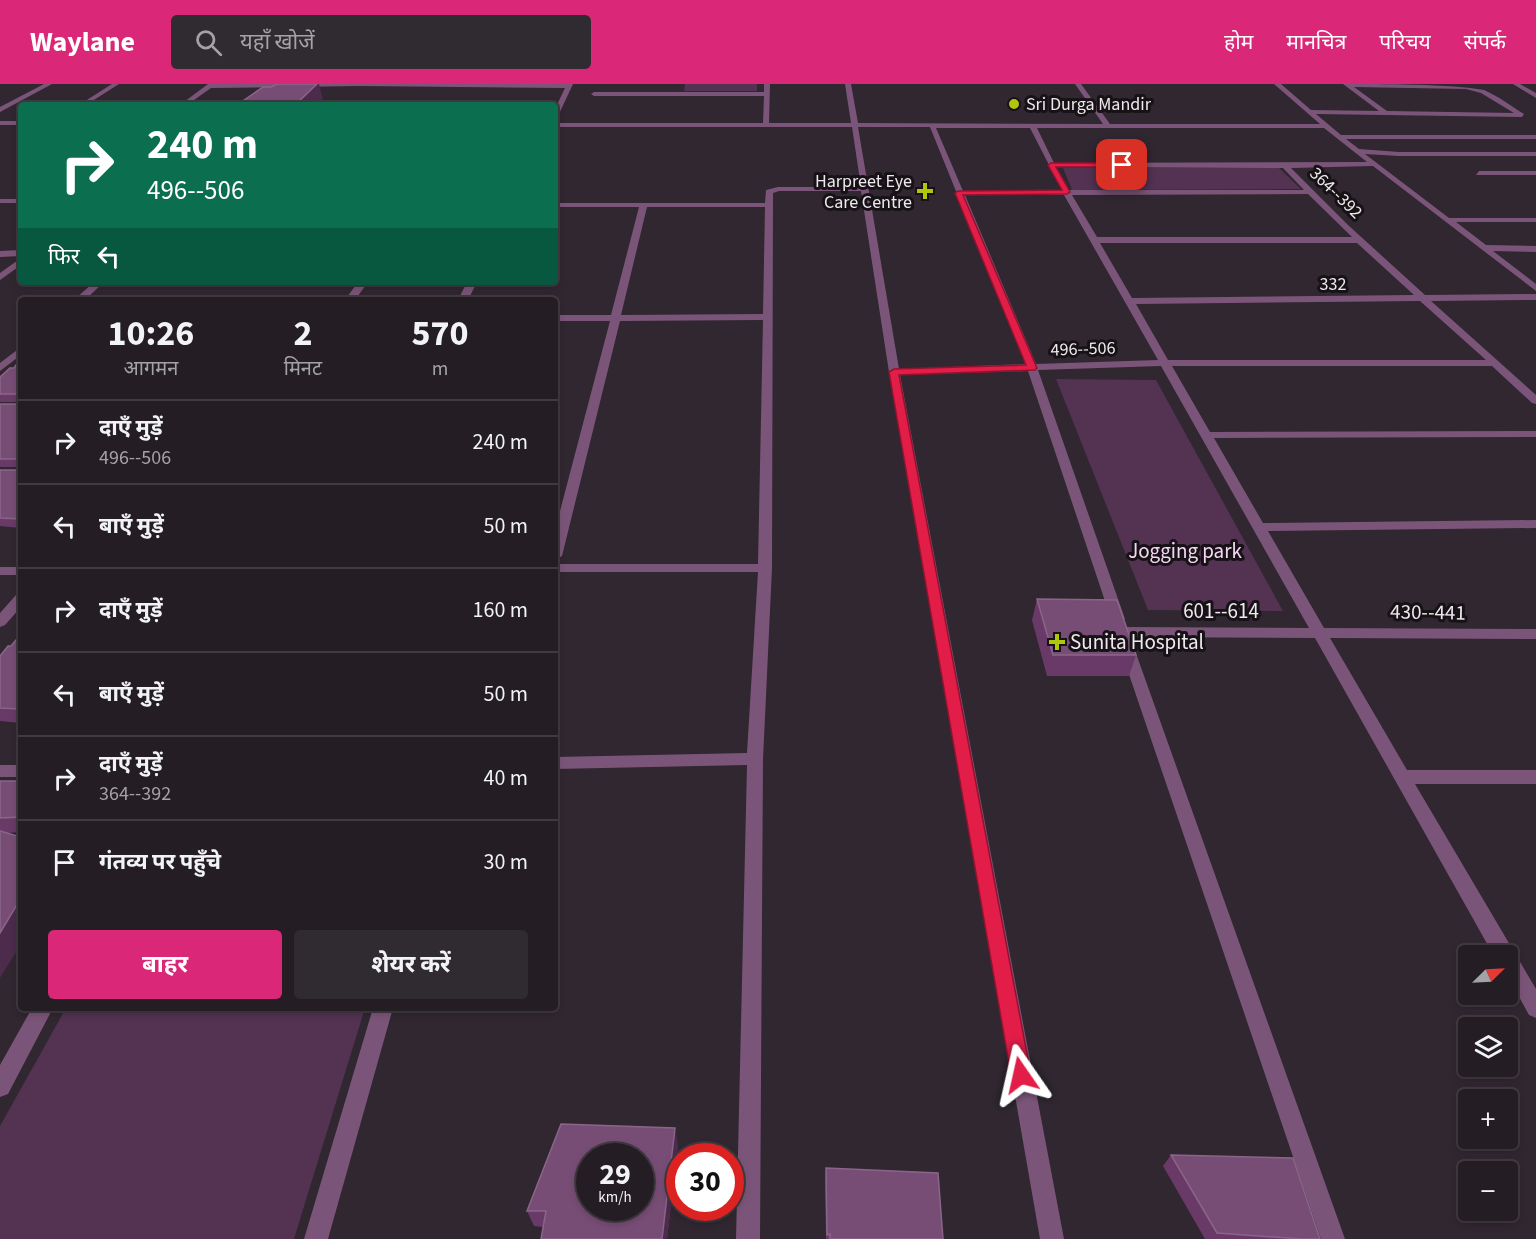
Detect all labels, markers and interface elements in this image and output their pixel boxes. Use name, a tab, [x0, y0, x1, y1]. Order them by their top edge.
search box	[171, 15, 591, 69]
text: Waylane	[30, 22, 135, 62]
icon: search	[192, 26, 225, 59]
text: यहाँ खोजें	[240, 26, 315, 58]
text: होम	[1224, 27, 1253, 57]
text: मानचित्र	[1286, 27, 1346, 57]
text: परिचय	[1379, 27, 1431, 57]
text: संपर्क	[1464, 27, 1506, 57]
place label: Sri Durga Mandir	[1026, 92, 1152, 117]
marker: Sri Durga Mandir	[1007, 97, 1021, 111]
text: 240 m	[147, 115, 258, 175]
icon: right	[48, 126, 126, 204]
pin	[1096, 139, 1147, 190]
icon: arrive	[1105, 148, 1138, 181]
street label: 364--392	[1304, 161, 1368, 225]
place label: Harpreet Eye Care Centre	[815, 169, 912, 215]
text: 496--506	[147, 171, 244, 210]
marker: Harpreet Eye Care Centre	[916, 182, 934, 200]
icon: left	[92, 240, 125, 273]
text: फिर	[48, 241, 80, 273]
street label: 332	[1320, 272, 1346, 297]
text: 10:26	[107, 308, 194, 359]
text: 2	[293, 308, 312, 359]
text: 570	[411, 308, 469, 359]
street label: 496--506	[1050, 335, 1116, 363]
text: आगमन	[123, 355, 178, 383]
text: मिनट	[284, 355, 322, 383]
text: m	[432, 355, 448, 383]
text: दाएँ मुड़ें	[99, 412, 162, 444]
icon: right	[48, 426, 81, 459]
text: 240 m	[473, 426, 528, 458]
text: 496--506	[99, 444, 171, 472]
icon: left	[48, 510, 81, 543]
text: बाएँ मुड़ें	[99, 510, 164, 542]
text: 50 m	[483, 510, 528, 542]
park label: Jogging park	[1128, 536, 1242, 566]
icon: right	[48, 594, 81, 627]
text: दाएँ मुड़ें	[99, 594, 162, 626]
text: 160 m	[473, 594, 528, 626]
street label: 601--614	[1183, 596, 1259, 626]
street label: 430--441	[1390, 596, 1466, 628]
place label: Sunita Hospital	[1070, 627, 1204, 657]
marker: Sunita Hospital	[1048, 633, 1066, 651]
icon: left	[48, 678, 81, 711]
text: बाएँ मुड़ें	[99, 678, 164, 710]
text: 50 m	[483, 678, 528, 710]
text: दाएँ मुड़ें	[99, 748, 162, 780]
icon: right	[48, 762, 81, 795]
text: 40 m	[483, 762, 528, 794]
text: 364--392	[99, 780, 171, 808]
icon: arrive	[48, 846, 81, 879]
text: गंतव्य पर पहुँचे	[99, 846, 221, 878]
text: 30 m	[483, 846, 528, 878]
button: बाहर	[48, 930, 282, 999]
button: शेयर करें	[294, 930, 528, 999]
north arrow	[1458, 945, 1518, 1005]
map controls	[1458, 945, 1518, 1221]
button: layers	[1458, 1017, 1518, 1077]
position arrow	[989, 1043, 1053, 1107]
button: +	[1458, 1089, 1518, 1149]
speed limit sign: 30	[666, 1143, 744, 1221]
text: 29	[599, 1153, 631, 1196]
button: −	[1458, 1161, 1518, 1221]
text: km/h	[598, 1187, 632, 1208]

